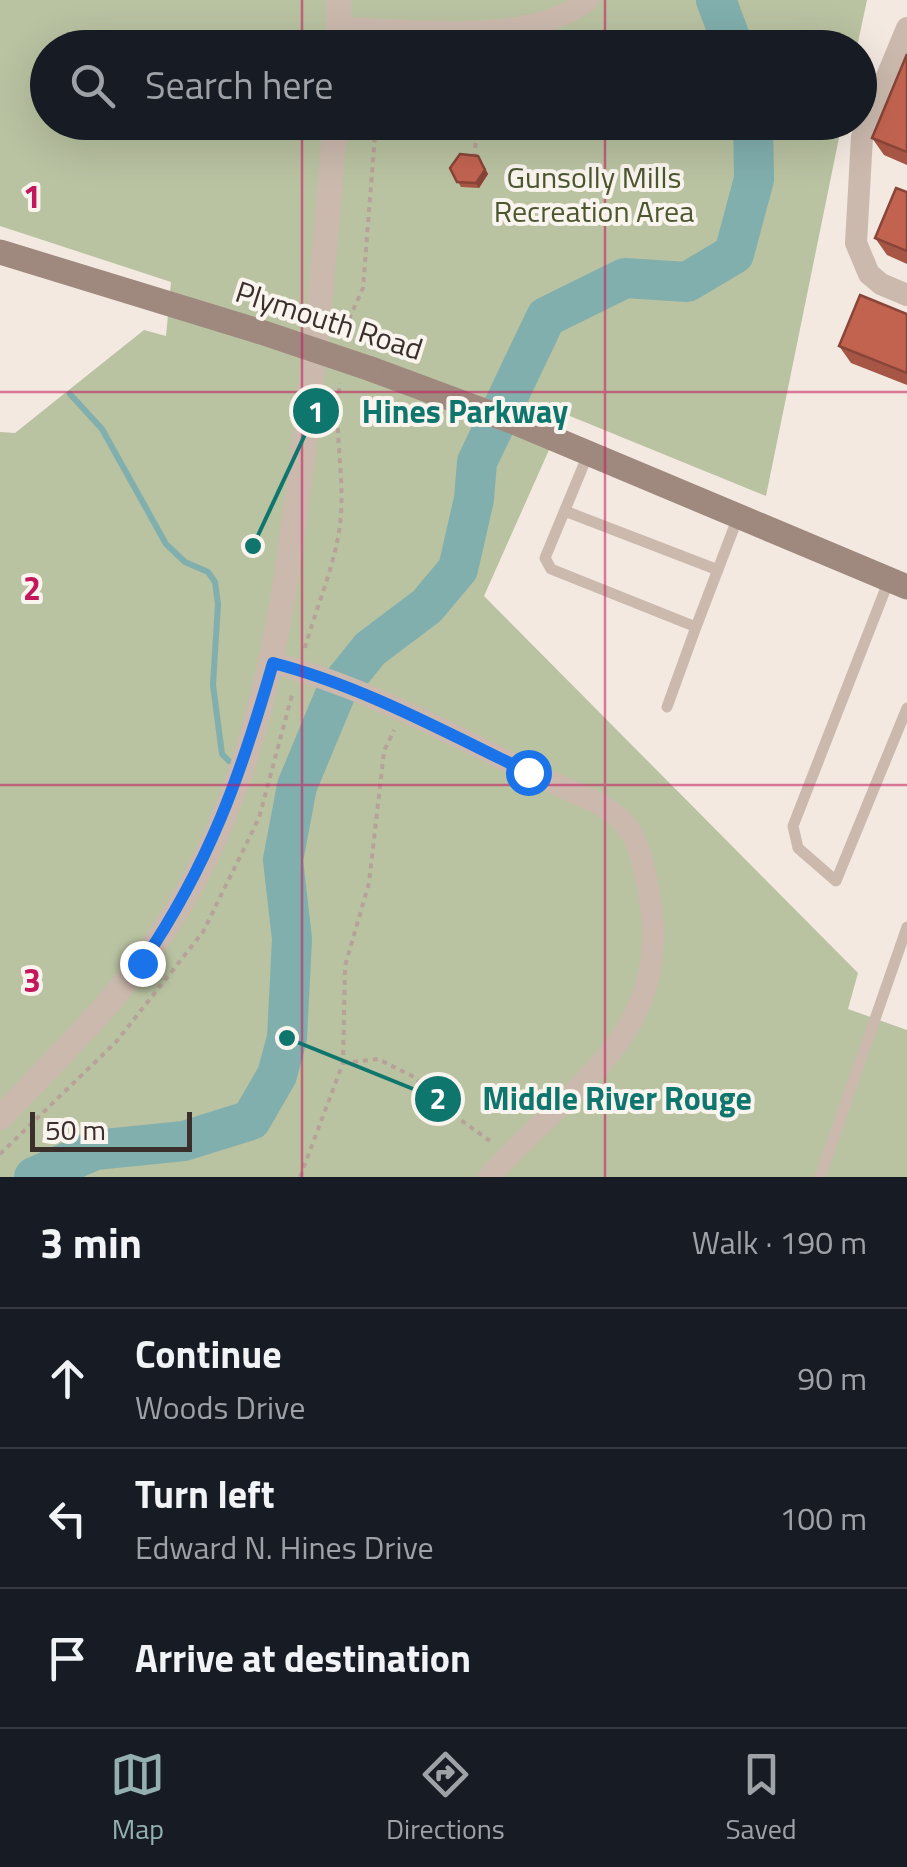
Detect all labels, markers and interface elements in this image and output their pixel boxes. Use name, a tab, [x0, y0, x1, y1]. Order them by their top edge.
search box	[30, 30, 877, 140]
text: Search here	[145, 56, 333, 114]
icon: search	[65, 58, 120, 113]
park label: Gunsolly Mills Recreation Area	[494, 154, 694, 234]
text: 1	[23, 172, 41, 220]
street label: Plymouth Road	[230, 268, 429, 372]
callout: Hines Parkway	[291, 380, 588, 442]
text: Hines Parkway	[362, 387, 568, 435]
text: 1	[308, 388, 324, 434]
text: 2	[23, 564, 41, 612]
route start	[506, 750, 552, 796]
route end	[120, 941, 166, 987]
text: 3	[23, 956, 41, 1004]
callout: Middle River Rouge	[413, 1068, 772, 1130]
text: Middle River Rouge	[482, 1074, 752, 1122]
text: 2	[430, 1075, 446, 1121]
scale bar	[30, 1107, 192, 1152]
text: 50 m	[45, 1108, 106, 1151]
text: 3 min	[40, 1210, 142, 1274]
text: Walk · 190 m	[692, 1218, 867, 1266]
text: Continue	[135, 1325, 282, 1383]
icon: ahead	[40, 1351, 95, 1406]
text: 90 m	[797, 1354, 867, 1402]
text: Woods Drive	[135, 1383, 305, 1431]
text: Turn left	[135, 1465, 275, 1523]
icon: left	[40, 1491, 95, 1546]
text: 100 m	[779, 1494, 867, 1542]
text: Edward N. Hines Drive	[135, 1523, 434, 1571]
text: Arrive at destination	[135, 1629, 471, 1687]
icon: arrive	[40, 1631, 95, 1686]
tab: Map	[110, 1747, 165, 1850]
tab: Directions	[386, 1747, 505, 1850]
tab: Saved	[725, 1747, 797, 1850]

